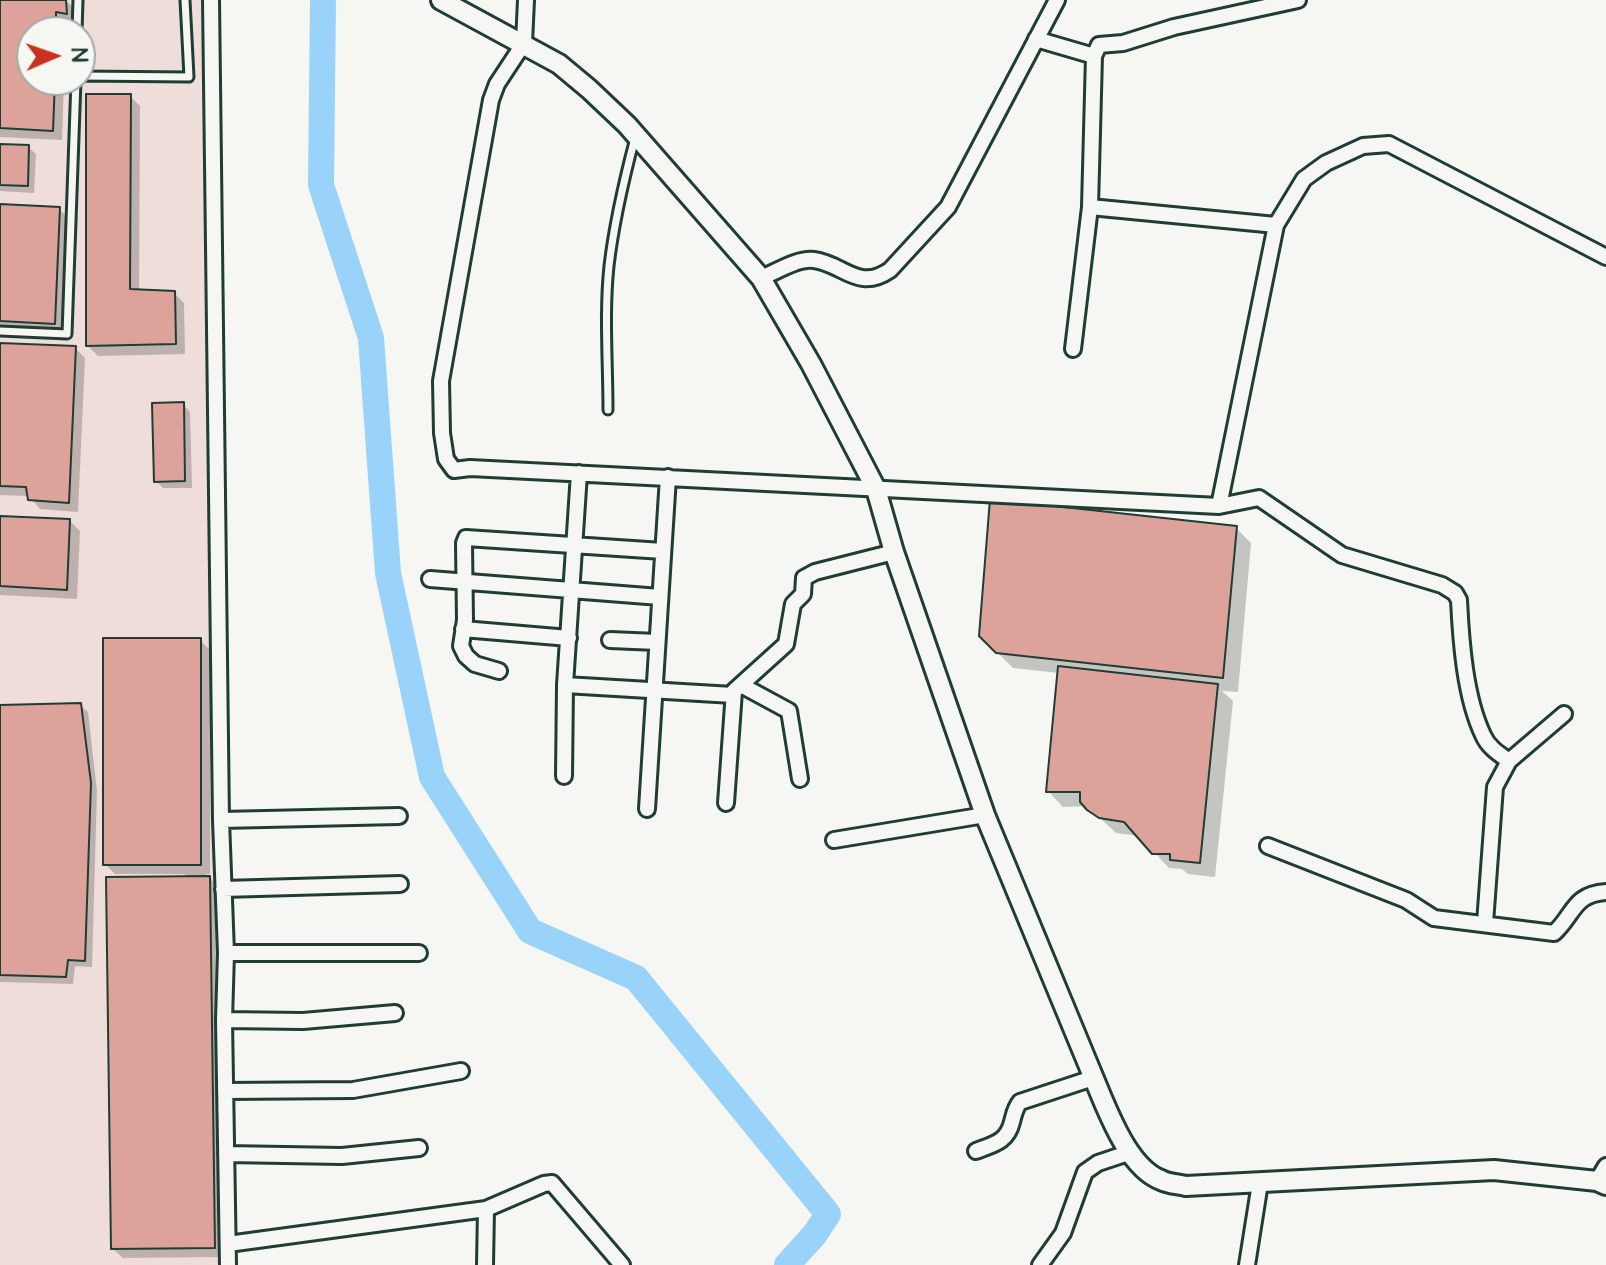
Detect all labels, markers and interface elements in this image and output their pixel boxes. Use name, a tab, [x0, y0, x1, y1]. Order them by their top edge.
north arrow	[16, 16, 96, 96]
text: N	[63, 48, 94, 63]

